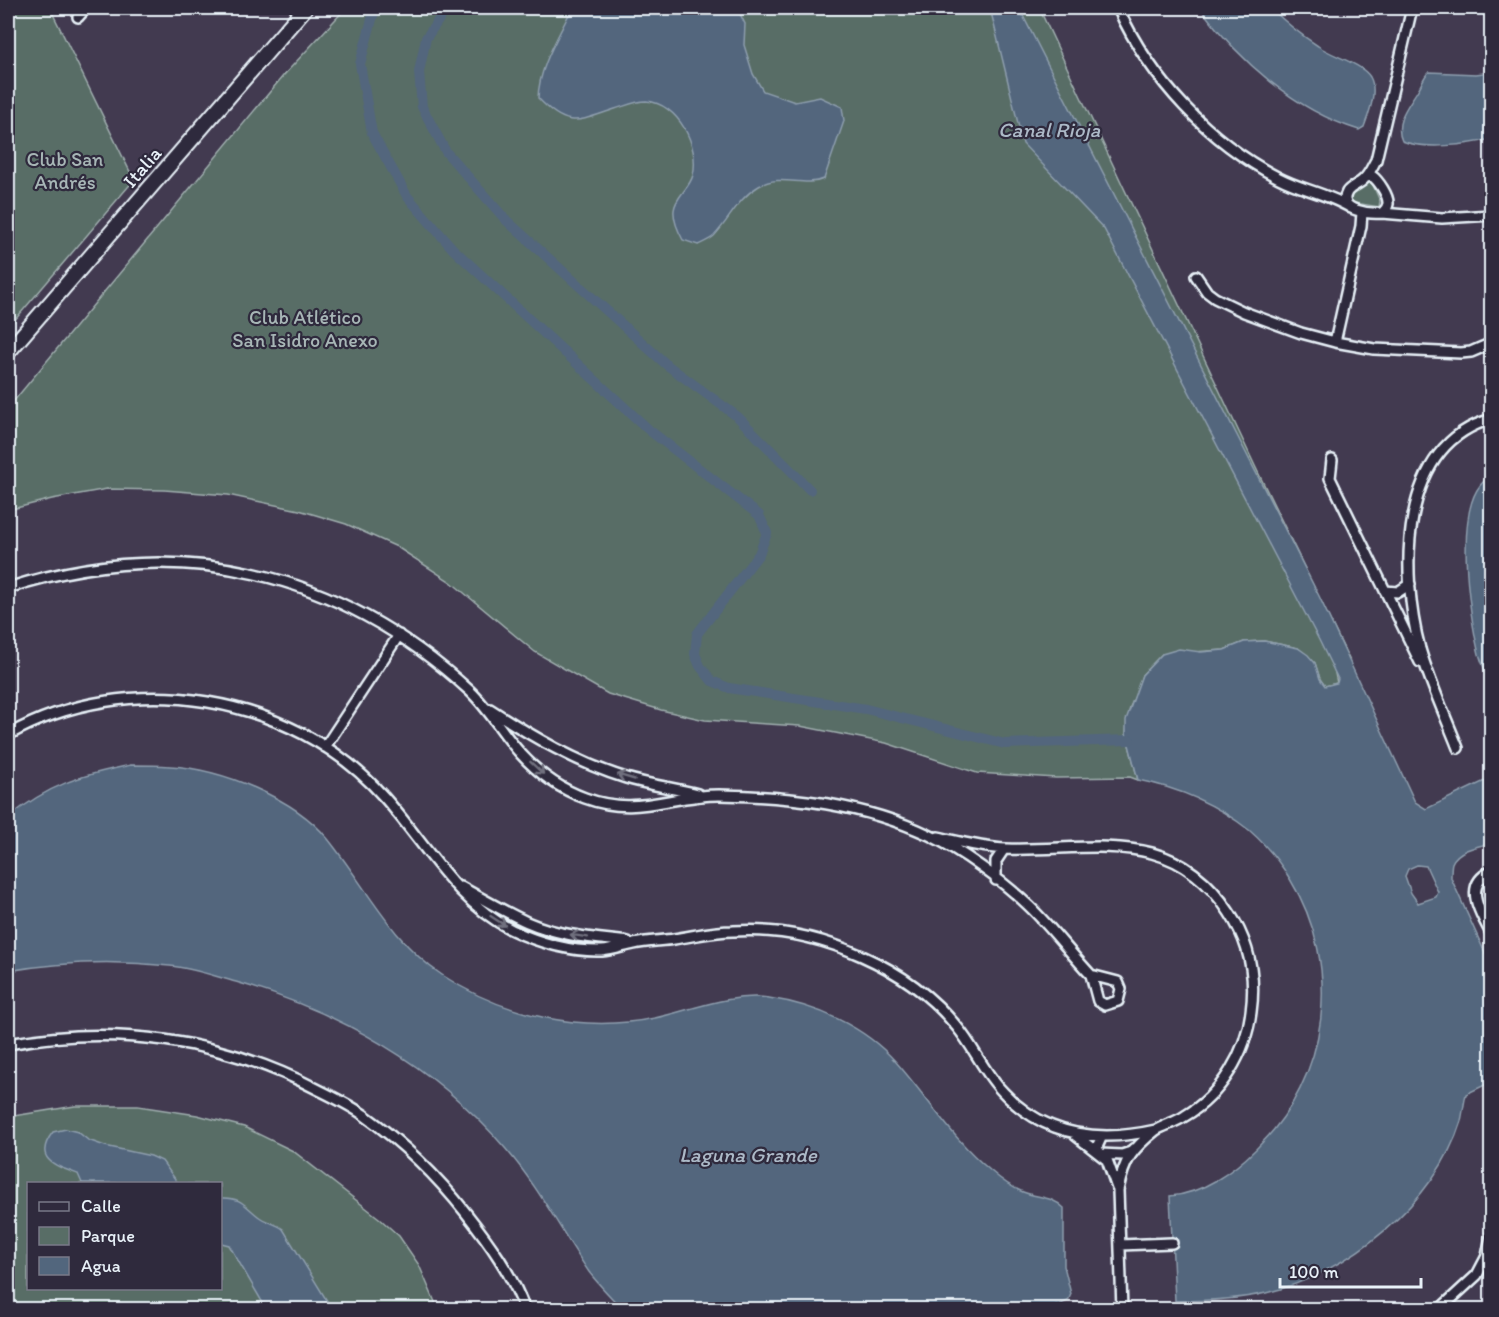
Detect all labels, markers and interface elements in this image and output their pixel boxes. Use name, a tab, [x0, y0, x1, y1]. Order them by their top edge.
water label: Canal Rioja	[998, 117, 1101, 142]
street label: Italia	[118, 141, 167, 192]
park label: Club San Andrés	[27, 147, 103, 194]
park label: Club Atlético San Isidro Anexo	[232, 305, 378, 352]
one-way arrow	[529, 761, 544, 775]
one-way arrow	[617, 771, 636, 782]
one-way arrow	[489, 915, 506, 927]
one-way arrow	[569, 930, 589, 941]
water label: Laguna Grande	[679, 1142, 818, 1167]
legend	[27, 1182, 222, 1290]
text: Calle	[81, 1195, 121, 1217]
text: Parque	[81, 1225, 135, 1247]
scale bar	[1280, 1251, 1421, 1289]
text: Agua	[81, 1255, 121, 1277]
text: 100 m	[1289, 1261, 1339, 1283]

